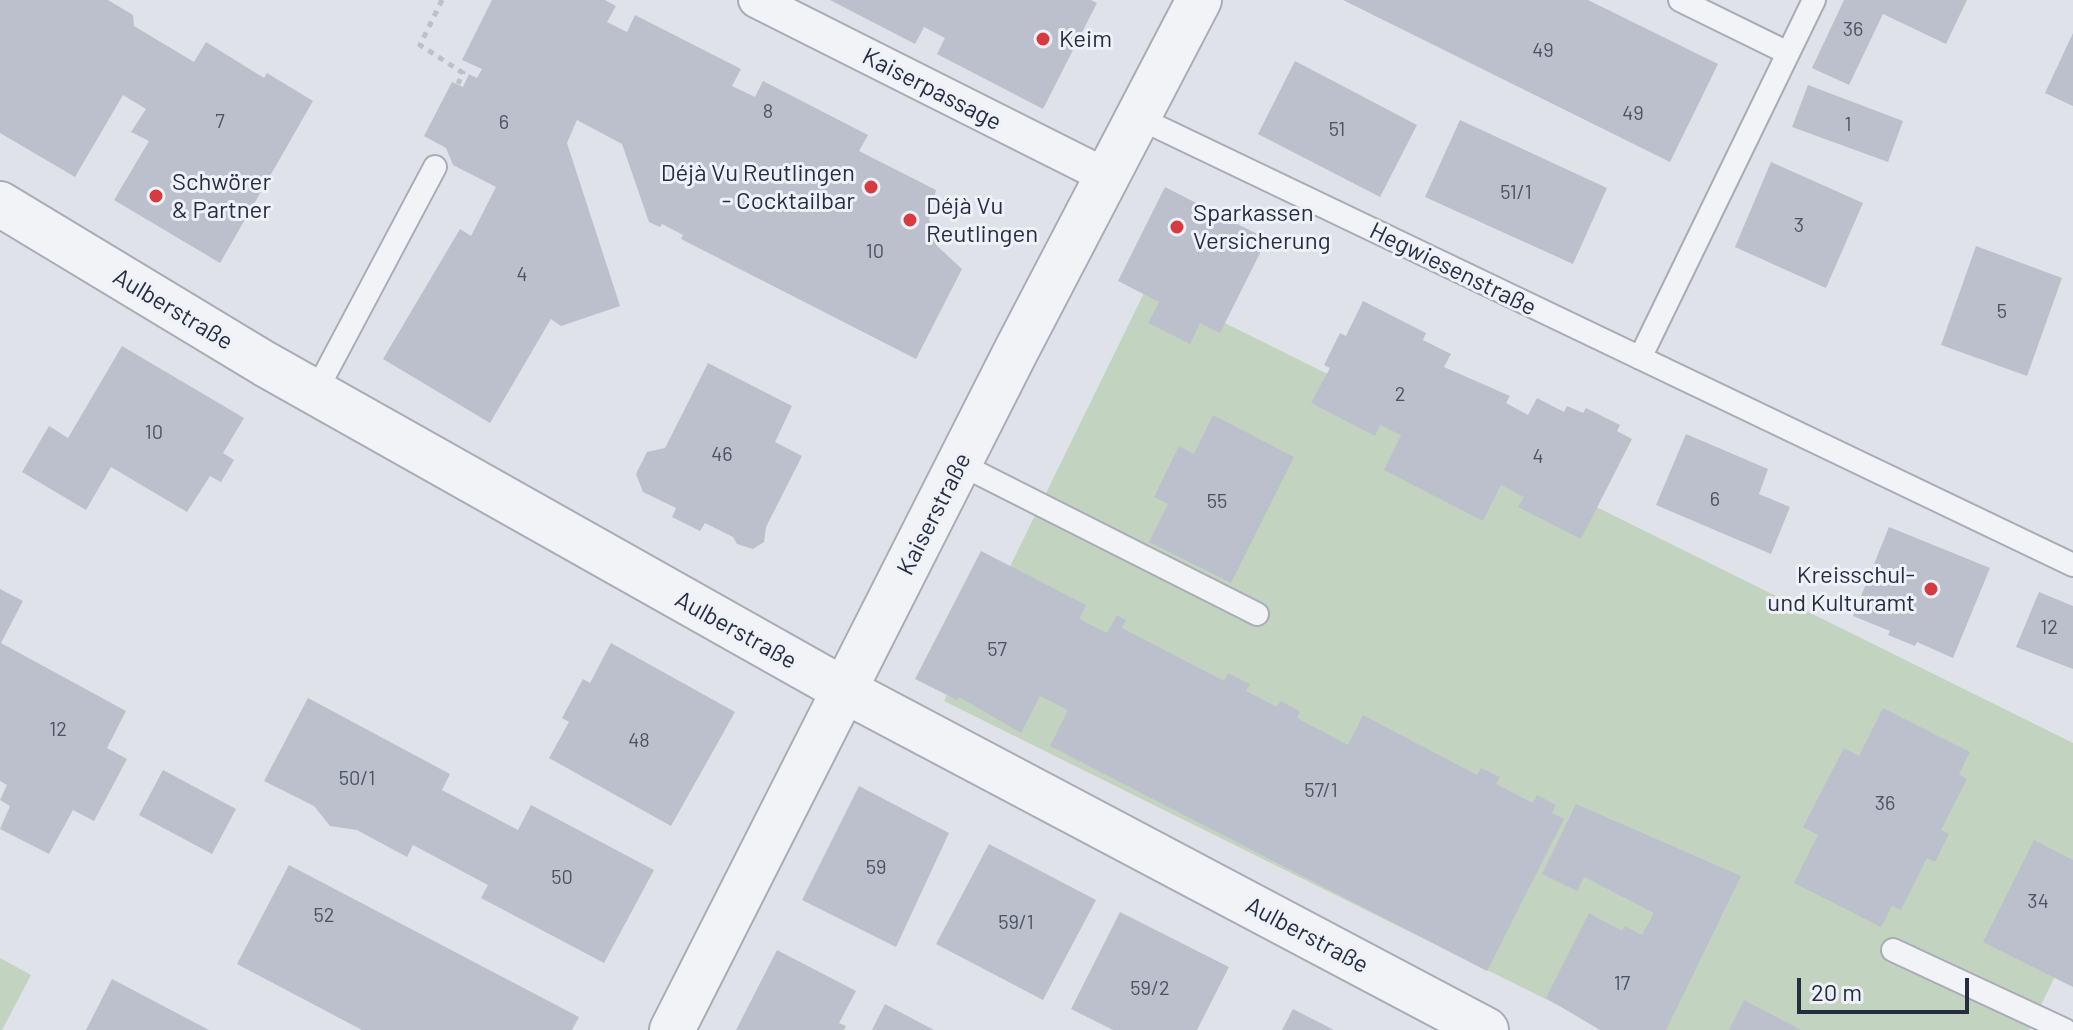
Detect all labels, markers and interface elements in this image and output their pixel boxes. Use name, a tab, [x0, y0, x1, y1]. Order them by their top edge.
house number: 36	[1843, 17, 1863, 41]
place label: Keim	[1059, 25, 1112, 53]
marker: Keim	[1034, 30, 1052, 48]
house number: 49	[1532, 38, 1554, 62]
street label: Kaiserpassage	[858, 42, 1006, 136]
house number: 8	[763, 99, 773, 123]
house number: 49	[1622, 101, 1644, 125]
house number: 7	[215, 109, 225, 133]
house number: 6	[499, 110, 509, 134]
house number: 1	[1845, 112, 1851, 136]
house number: 51	[1329, 117, 1345, 141]
place label: Déjà Vu Reutlingen - Cocktailbar	[661, 159, 855, 215]
place label: Schwörer & Partner	[172, 168, 271, 224]
marker: Déjà Vu Reutlingen - Cocktailbar	[862, 178, 880, 196]
house number: 51/1	[1500, 180, 1532, 204]
marker: Schwörer & Partner	[147, 187, 165, 205]
place label: Déjà Vu Reutlingen	[926, 192, 1038, 248]
place label: Sparkassen Versicherung	[1193, 199, 1330, 255]
marker: Déjà Vu Reutlingen	[901, 211, 919, 229]
house number: 3	[1794, 213, 1804, 237]
street label: Hegwiesenstraße	[1365, 216, 1541, 322]
marker: Sparkassen Versicherung	[1168, 218, 1186, 236]
house number: 10	[866, 239, 884, 263]
street label: Aulberstraße	[108, 262, 238, 356]
house number: 4	[516, 262, 528, 286]
house number: 5	[1997, 299, 2007, 323]
house number: 2	[1395, 382, 1405, 406]
house number: 10	[145, 420, 163, 444]
house number: 46	[711, 442, 733, 466]
house number: 4	[1532, 444, 1544, 468]
street label: Kaiserstraße	[891, 448, 977, 580]
house number: 6	[1710, 487, 1720, 511]
house number: 55	[1207, 489, 1227, 513]
place label: Kreisschul- und Kulturamt	[1767, 561, 1915, 617]
marker: Kreisschul- und Kulturamt	[1922, 580, 1940, 598]
street label: Aulberstraße	[670, 585, 802, 675]
house number: 12	[2040, 615, 2058, 639]
house number: 57	[987, 637, 1007, 661]
house number: 12	[49, 717, 67, 741]
house number: 48	[628, 728, 650, 752]
house number: 50/1	[339, 766, 375, 790]
house number: 57/1	[1304, 778, 1338, 802]
house number: 36	[1875, 791, 1895, 815]
house number: 59	[866, 855, 886, 879]
house number: 50	[551, 865, 573, 889]
house number: 34	[2027, 889, 2049, 913]
street label: Aulberstraße	[1241, 891, 1373, 979]
house number: 52	[314, 903, 334, 927]
house number: 59/1	[998, 910, 1034, 934]
scale bar	[1801, 962, 1973, 1012]
house number: 17	[1614, 971, 1630, 995]
house number: 59/2	[1130, 976, 1170, 1000]
text: 20 m	[1811, 977, 1862, 1006]

